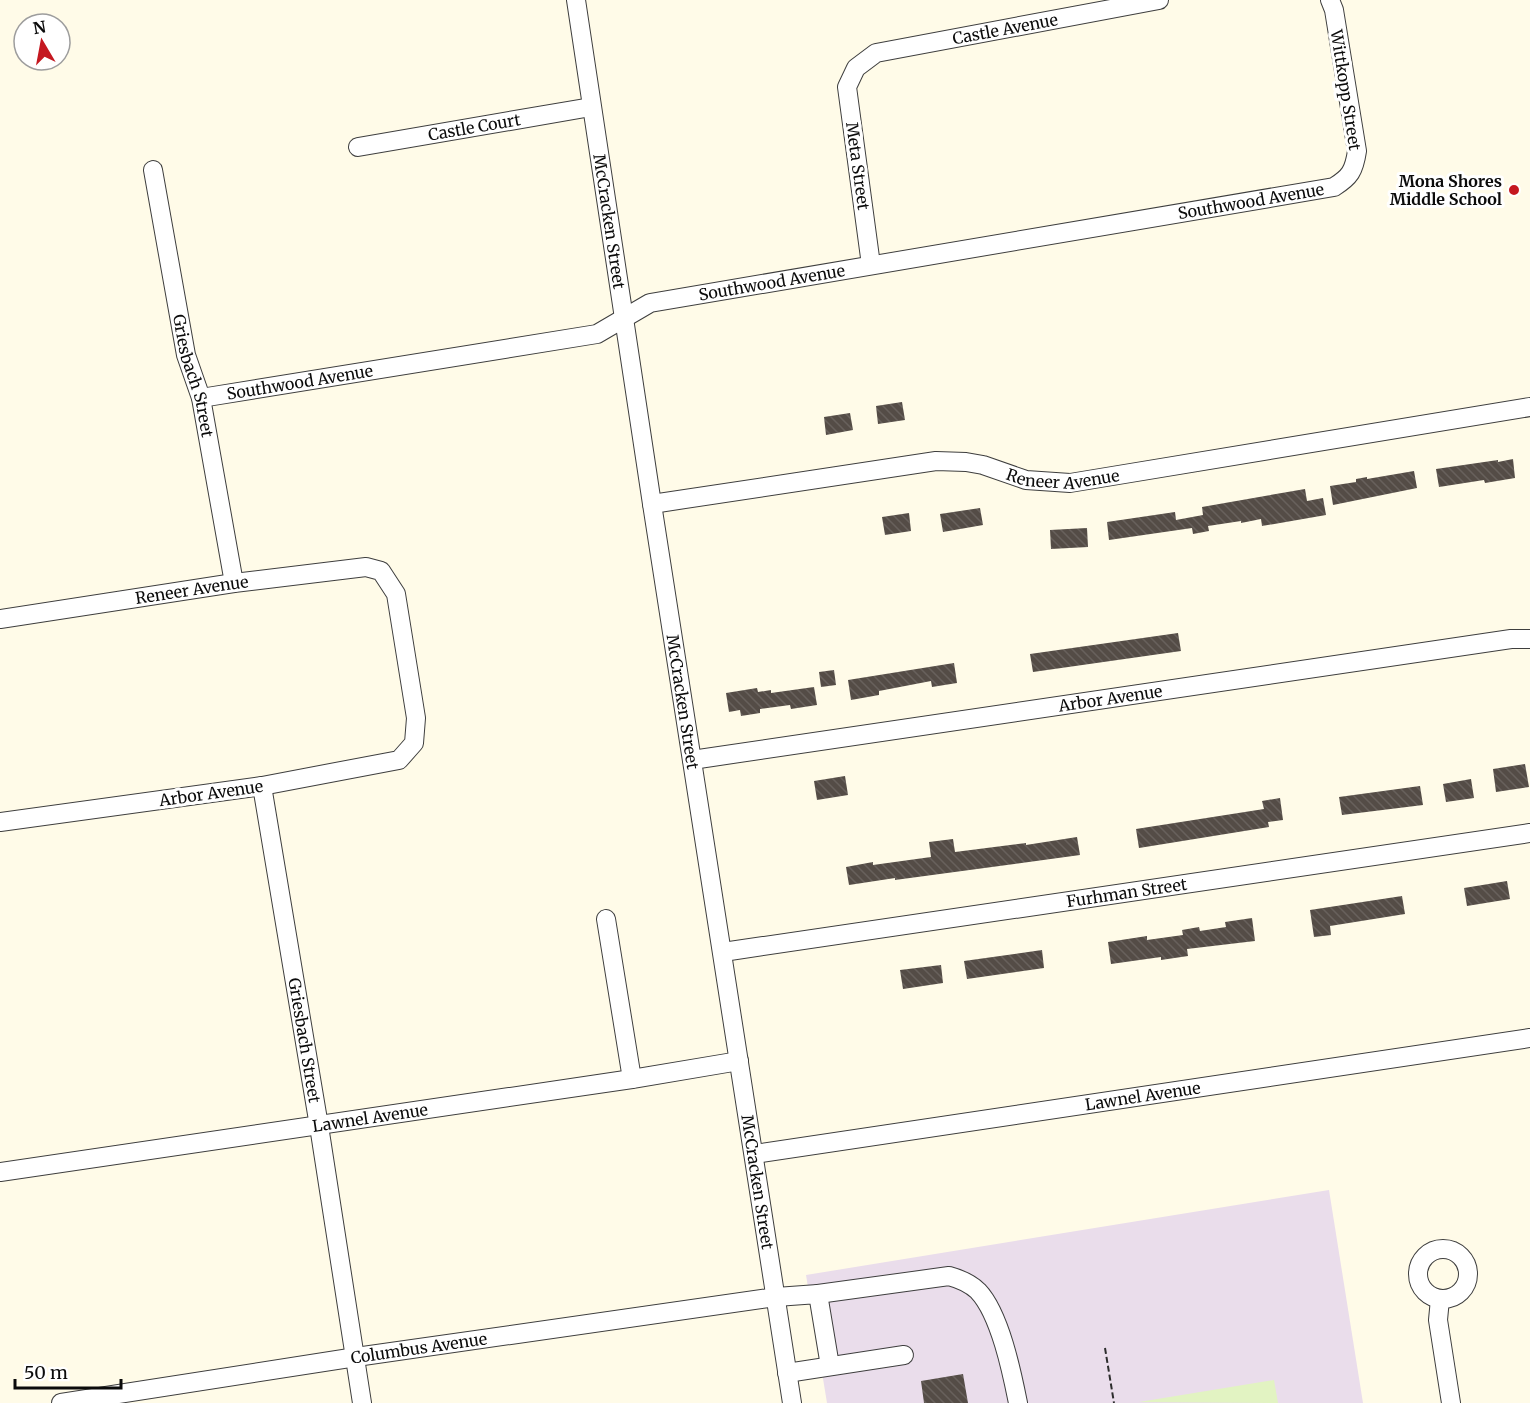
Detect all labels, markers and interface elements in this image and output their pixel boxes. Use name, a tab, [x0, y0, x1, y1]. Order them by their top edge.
street label: Castle Avenue	[951, 9, 1059, 48]
north arrow	[12, 12, 72, 72]
text: N	[31, 16, 48, 38]
street label: Wittkopp Street	[1326, 27, 1366, 152]
street label: Castle Court	[427, 109, 523, 145]
street label: Meta Street	[842, 121, 874, 212]
street label: McCracken Street	[589, 153, 630, 291]
place label: Mona Shores Middle School	[1390, 171, 1502, 209]
street label: Southwood Avenue	[1176, 179, 1325, 223]
marker: Mona Shores Middle School	[1507, 183, 1521, 197]
street label: Southwood Avenue	[697, 260, 846, 305]
street label: Griesbach Street	[169, 313, 218, 440]
street label: Southwood Avenue	[225, 360, 374, 404]
street label: Reneer Avenue	[1004, 464, 1121, 493]
street label: Reneer Avenue	[134, 571, 249, 608]
street label: McCracken Street	[662, 633, 703, 771]
street label: Arbor Avenue	[1056, 681, 1164, 716]
street label: Arbor Avenue	[157, 776, 264, 810]
street label: Furhman Street	[1065, 874, 1189, 911]
street label: Griesbach Street	[284, 976, 325, 1105]
street label: Lawnel Avenue	[1084, 1077, 1202, 1114]
street label: Lawnel Avenue	[311, 1099, 429, 1136]
street label: McCracken Street	[737, 1113, 778, 1252]
street label: Columbus Avenue	[349, 1328, 488, 1368]
scale bar	[15, 1352, 122, 1390]
text: 50 m	[24, 1361, 68, 1384]

